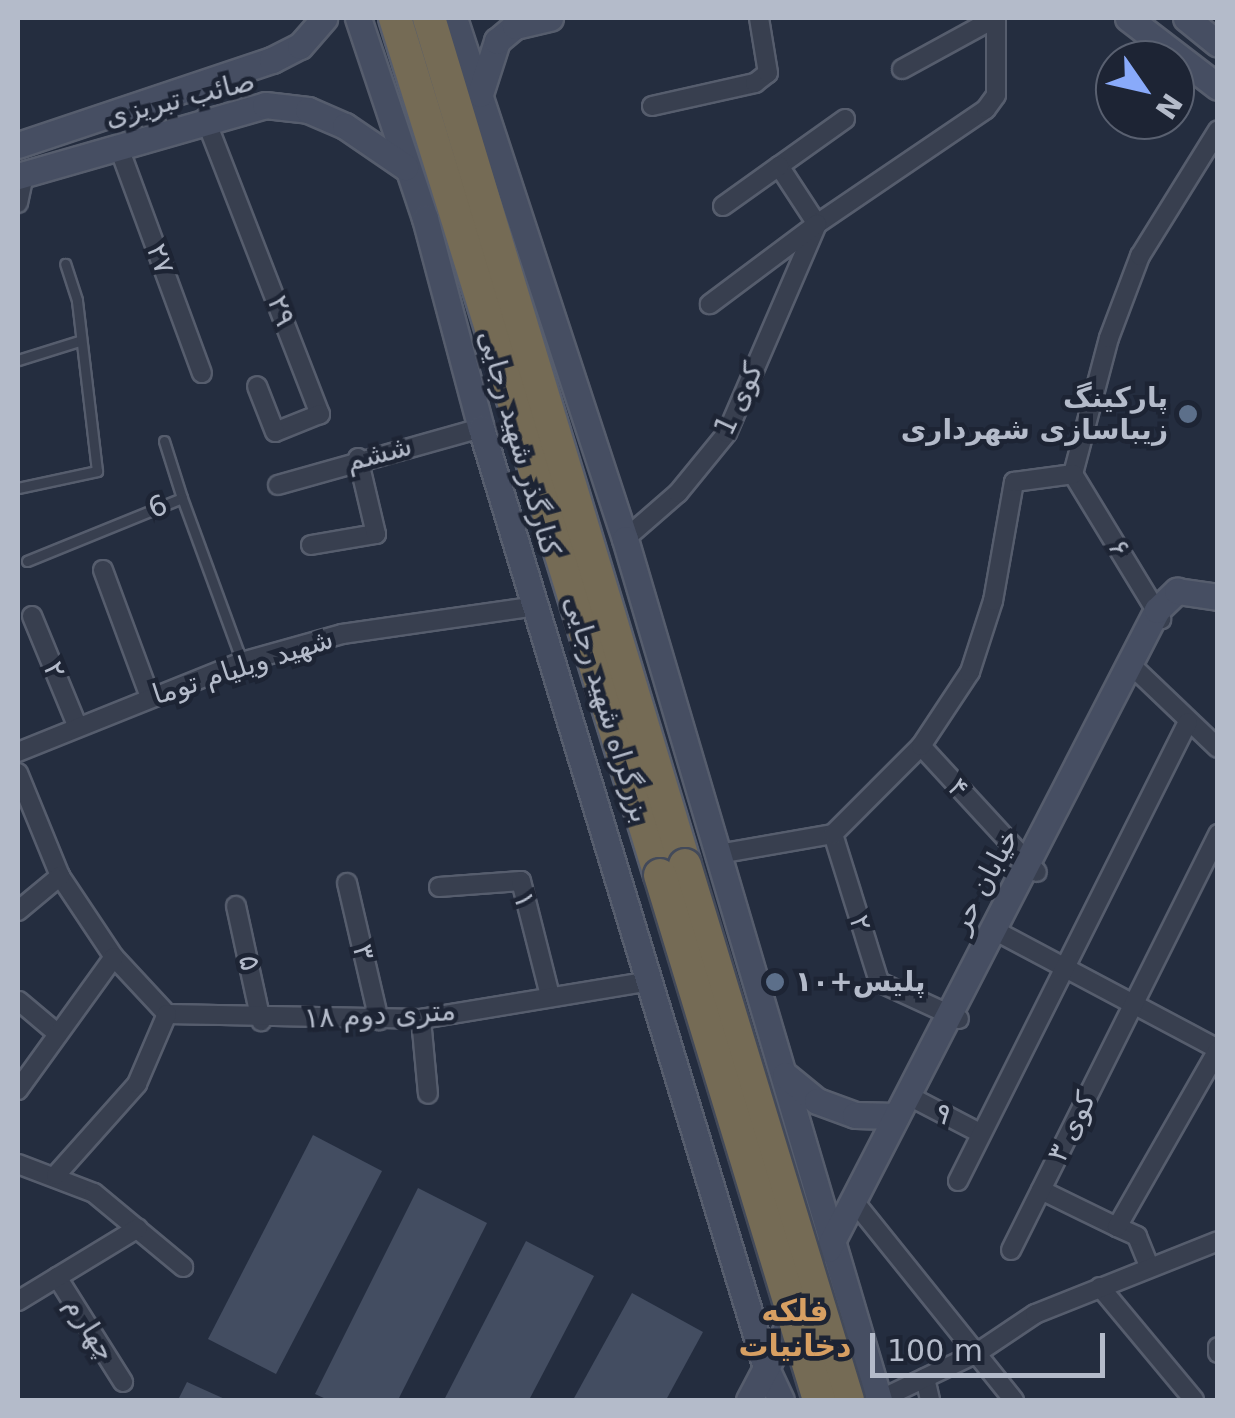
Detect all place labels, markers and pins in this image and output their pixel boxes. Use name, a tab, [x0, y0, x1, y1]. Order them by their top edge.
place label: پارکینگ زیباسازی شهرداری	[901, 381, 1168, 447]
marker: پارکینگ زیباسازی شهرداری	[1177, 403, 1199, 425]
place label: پلیس+١٠	[795, 965, 926, 999]
marker: پلیس+١٠	[764, 971, 786, 993]

